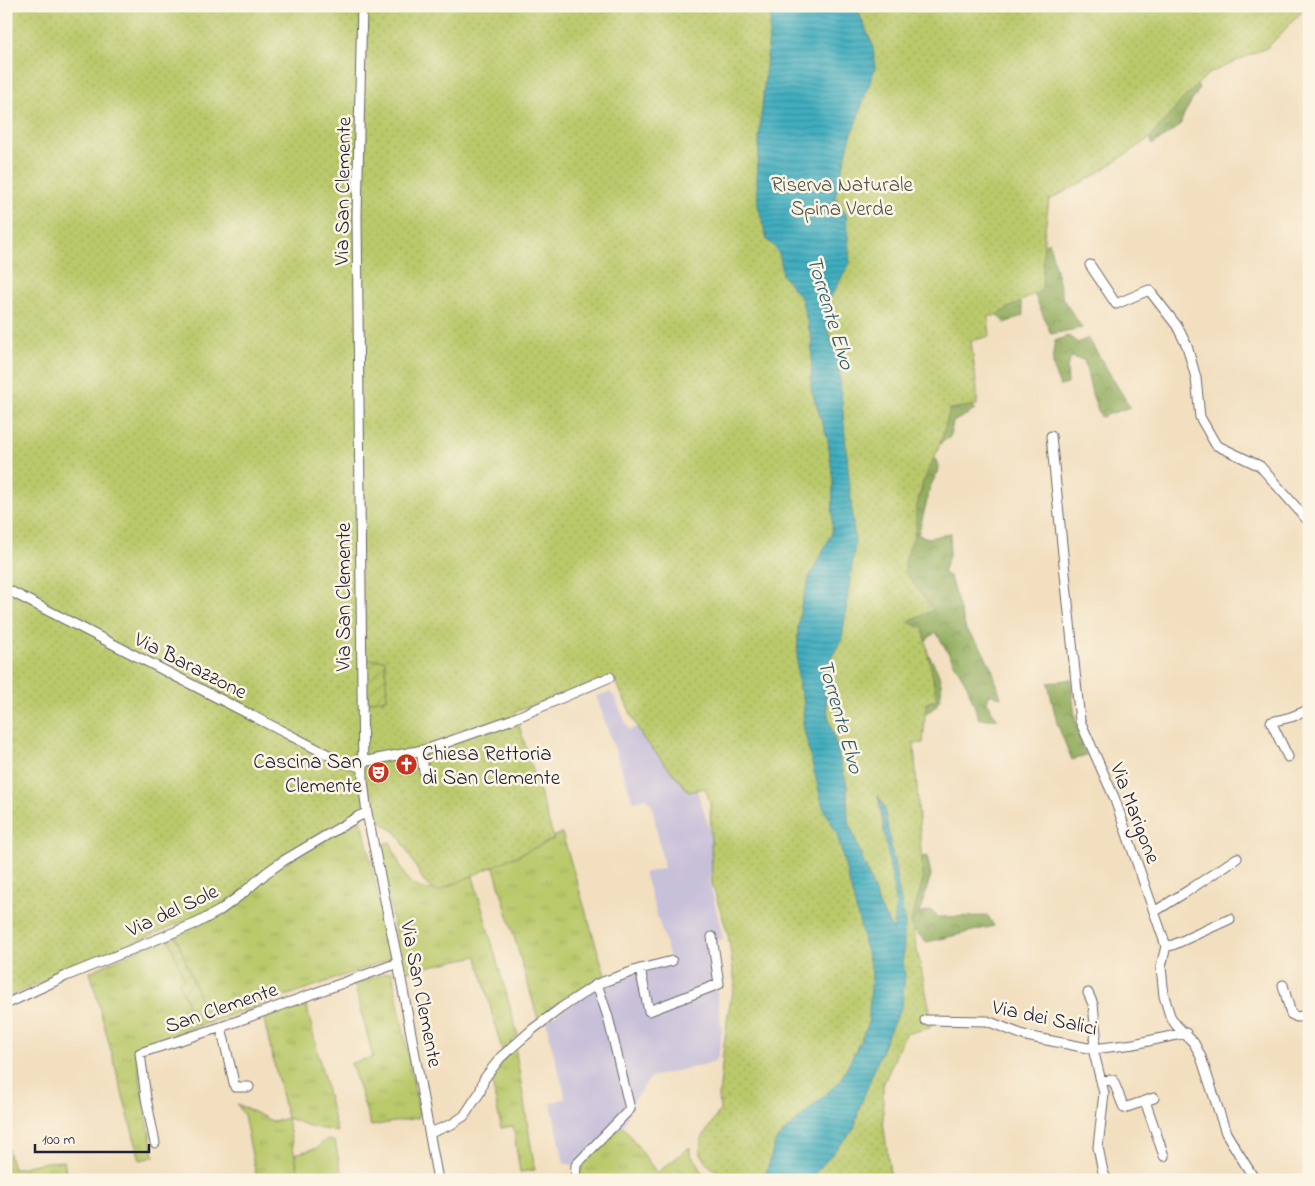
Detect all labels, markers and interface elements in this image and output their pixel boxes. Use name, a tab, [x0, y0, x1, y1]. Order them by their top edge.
street label: Via San Clemente	[328, 116, 360, 267]
park label: Riserva Naturale Spina Verde	[771, 171, 914, 225]
water label: Torrente Elvo	[797, 252, 862, 375]
street label: Via San Clemente	[330, 522, 360, 672]
street label: Via Barazzone	[128, 625, 252, 708]
water label: Torrente Elvo	[808, 656, 871, 779]
place label: Chiesa Rettoria di San Clemente	[422, 740, 561, 794]
place label: Cascina San Clemente	[253, 748, 363, 802]
church icon: Chiesa Rettoria di San Clemente	[394, 753, 418, 777]
street label: Via Marigone	[1099, 758, 1167, 870]
theatre icon: Cascina San Clemente	[366, 761, 390, 785]
street label: Via del Sole	[121, 877, 224, 947]
street label: Via San Clemente	[391, 918, 449, 1071]
street label: San Clemente	[161, 975, 283, 1042]
street label: Via dei Salici	[988, 993, 1100, 1045]
scale bar	[35, 1121, 149, 1153]
text: 100 m	[42, 1129, 75, 1151]

